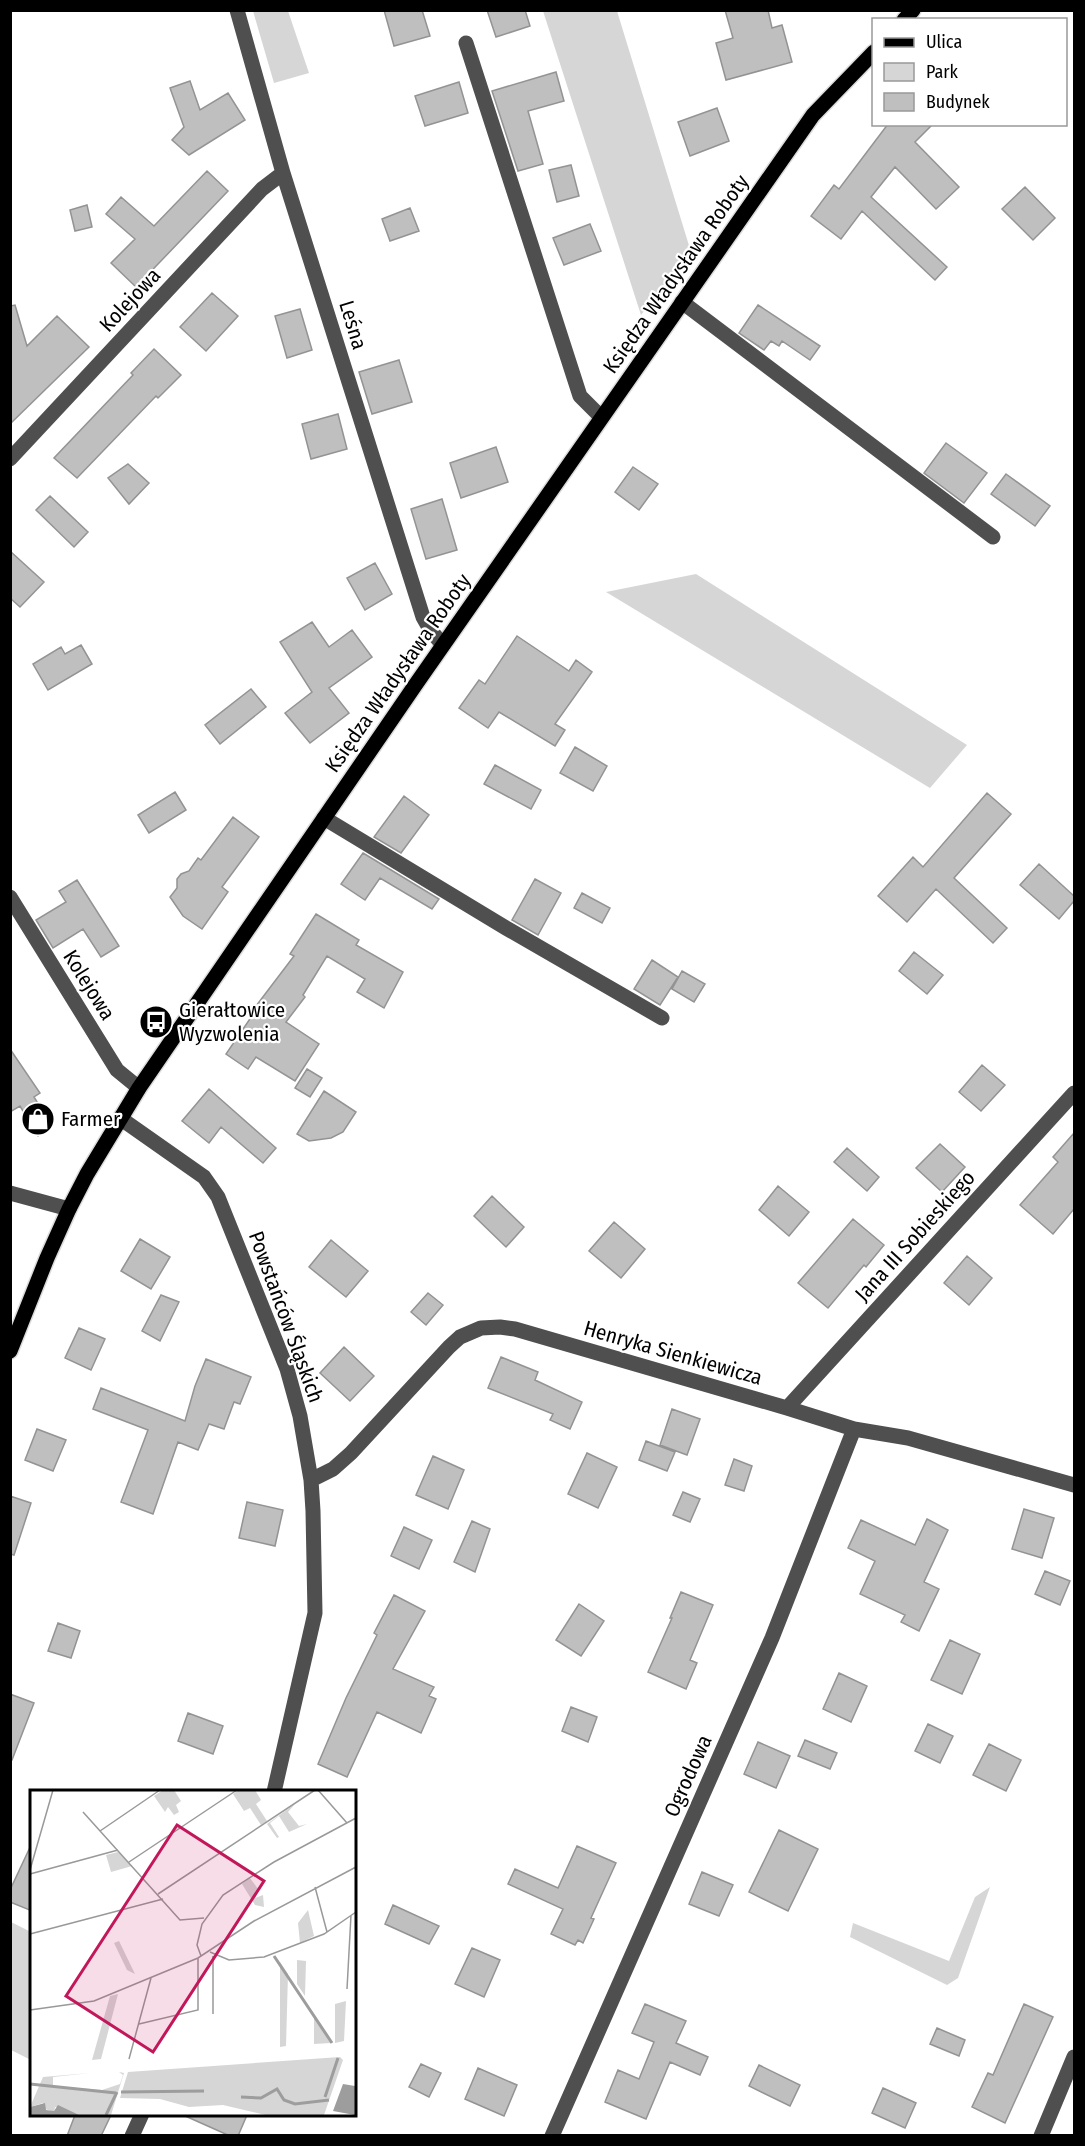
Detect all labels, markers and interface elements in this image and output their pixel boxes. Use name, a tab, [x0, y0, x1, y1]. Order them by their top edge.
legend	[872, 18, 1067, 126]
text: Ulica	[926, 31, 962, 53]
text: Park	[926, 61, 959, 83]
text: Budynek	[926, 91, 990, 113]
street label: Księdza Władysława Roboty	[597, 169, 755, 378]
street label: Kolejowa	[94, 263, 166, 337]
street label: Leśna	[333, 298, 373, 352]
street label: Księdza Władysława Roboty	[319, 568, 477, 777]
street label: Kolejowa	[57, 945, 121, 1025]
place label: Gierałtowice Wyzwolenia	[179, 997, 285, 1047]
bus stop icon: Gierałtowice Wyzwolenia	[138, 1004, 174, 1040]
shop icon: Farmer	[20, 1101, 56, 1137]
place label: Farmer	[61, 1106, 121, 1132]
street label: Jana III Sobieskiego	[849, 1165, 981, 1307]
street label: Powstańców Śląskich	[243, 1228, 329, 1406]
street label: Henryka Sienkiewicza	[581, 1315, 765, 1391]
street label: Ogrodowa	[658, 1731, 718, 1821]
inset map	[30, 1790, 356, 2116]

